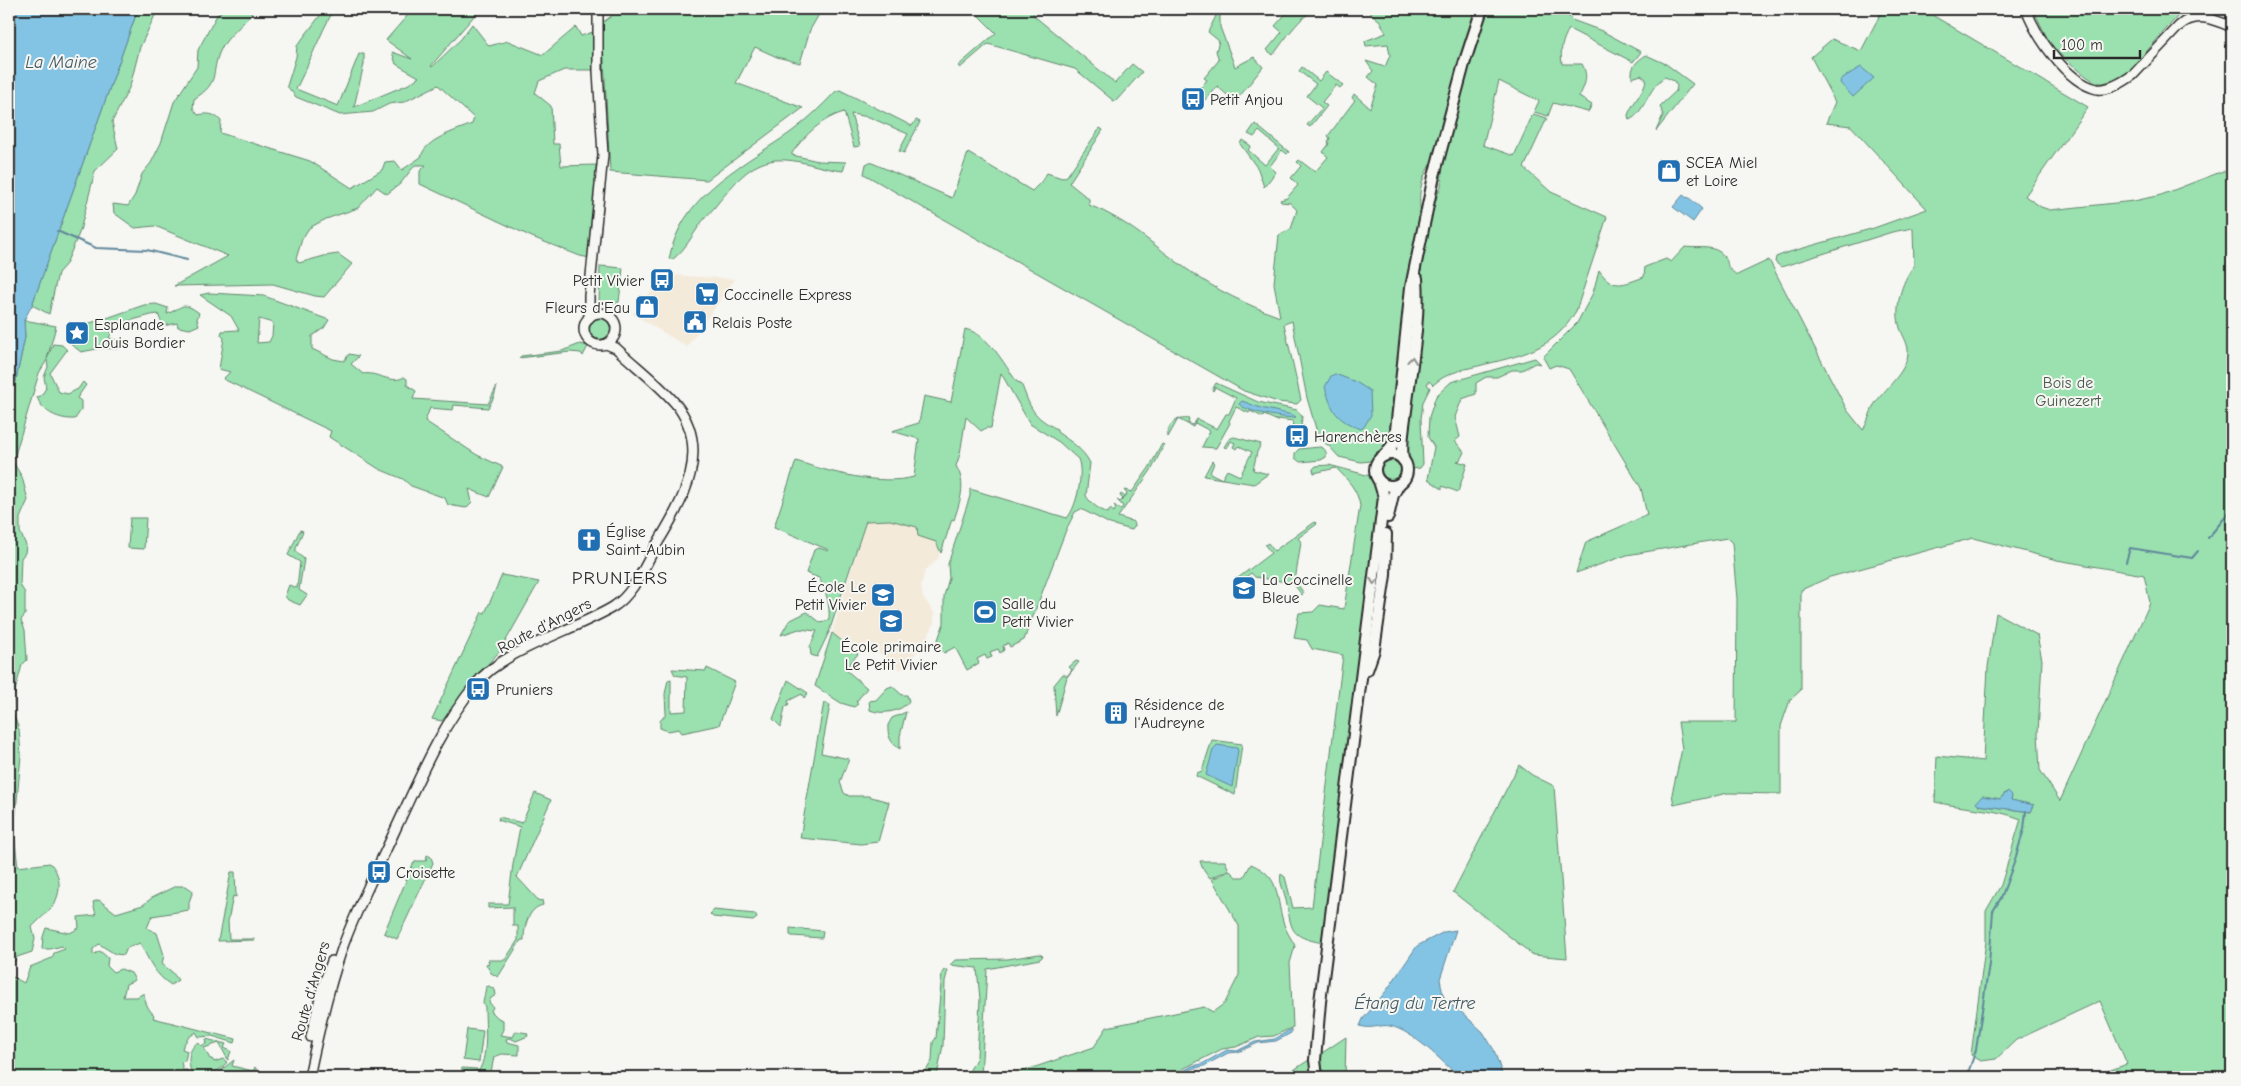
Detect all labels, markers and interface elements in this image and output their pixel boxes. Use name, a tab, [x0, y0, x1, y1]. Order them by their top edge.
scale bar	[2054, 28, 2140, 60]
text: 100 m	[2061, 36, 2103, 54]
water label: La Maine	[25, 52, 97, 73]
bus stop icon: Petit Anjou	[1180, 86, 1206, 112]
place label: Petit Anjou	[1210, 91, 1283, 109]
place label: SCEA Miel et Loire	[1686, 154, 1758, 190]
shop icon: SCEA Miel et Loire	[1656, 158, 1682, 184]
bus stop icon: Petit Vivier	[649, 267, 675, 293]
place label: Petit Vivier	[573, 272, 645, 290]
supermarket icon: Coccinelle Express	[694, 281, 720, 307]
place label: Coccinelle Express	[724, 286, 852, 304]
shop icon: Fleurs d'Eau	[634, 294, 660, 320]
place label: Fleurs d'Eau	[545, 299, 630, 317]
public building icon: Relais Poste	[682, 309, 708, 335]
place label: Relais Poste	[712, 314, 792, 332]
place label: Esplanade Louis Bordier	[94, 316, 185, 352]
place icon: Esplanade Louis Bordier	[64, 320, 90, 346]
one-way arrow	[1406, 355, 1417, 363]
park label: Bois de Guinezert	[2035, 374, 2101, 410]
bus stop icon: Harenchères	[1284, 423, 1310, 449]
place label: Harenchères	[1314, 428, 1402, 446]
place label: Église Saint-Aubin	[606, 522, 685, 559]
church icon: Église Saint-Aubin	[576, 527, 602, 553]
district label: PRUNIERS	[572, 567, 668, 589]
place label: La Coccinelle Bleue	[1262, 571, 1353, 607]
school or university icon: La Coccinelle Bleue	[1231, 575, 1257, 601]
place label: École Le Petit Vivier	[795, 577, 867, 614]
one-way arrow	[1369, 577, 1380, 585]
school or university icon: École Le Petit Vivier	[870, 582, 896, 608]
street label: Route d'Angers	[495, 594, 595, 657]
place label: Salle du Petit Vivier	[1002, 595, 1074, 631]
sports icon: Salle du Petit Vivier	[972, 599, 998, 625]
school or university icon: École primaire Le Petit Vivier	[878, 608, 904, 634]
place label: École primaire Le Petit Vivier	[841, 637, 941, 674]
bus stop icon: Pruniers	[465, 676, 491, 702]
place label: Pruniers	[496, 681, 553, 699]
place label: Résidence de l'Audreyne	[1134, 696, 1225, 732]
building icon: Résidence de l'Audreyne	[1103, 700, 1129, 726]
bus stop icon: Croisette	[366, 859, 392, 885]
place label: Croisette	[396, 864, 455, 882]
street label: Route d'Angers	[288, 939, 334, 1043]
water label: Étang du Tertre	[1354, 993, 1476, 1014]

